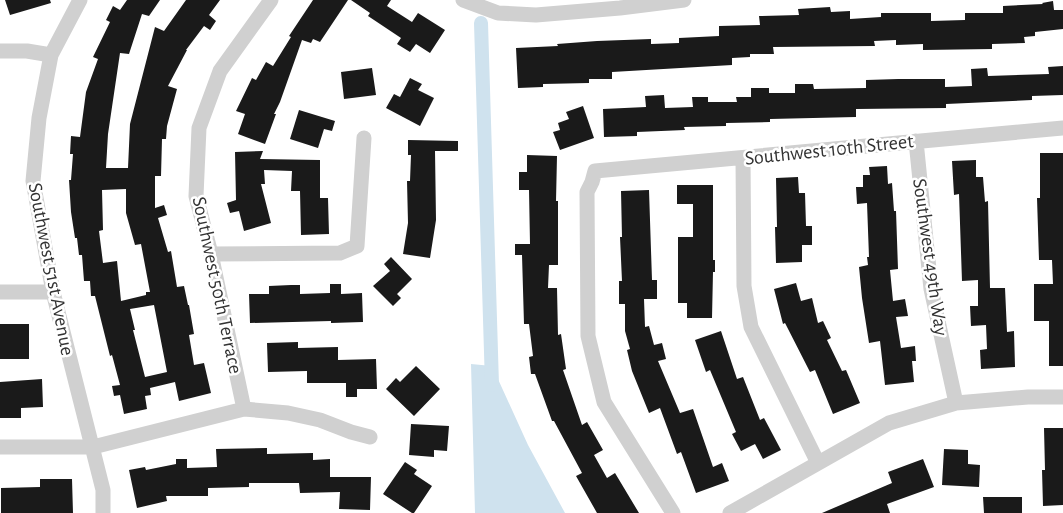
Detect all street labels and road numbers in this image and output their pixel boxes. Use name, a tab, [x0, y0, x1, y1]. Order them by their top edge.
street label: Southwest 10th Street	[744, 131, 915, 169]
street label: Southwest 49th Way	[909, 177, 951, 337]
street label: Southwest 51st Avenue	[24, 181, 78, 357]
street label: Southwest 50th Terrace	[188, 195, 246, 376]

